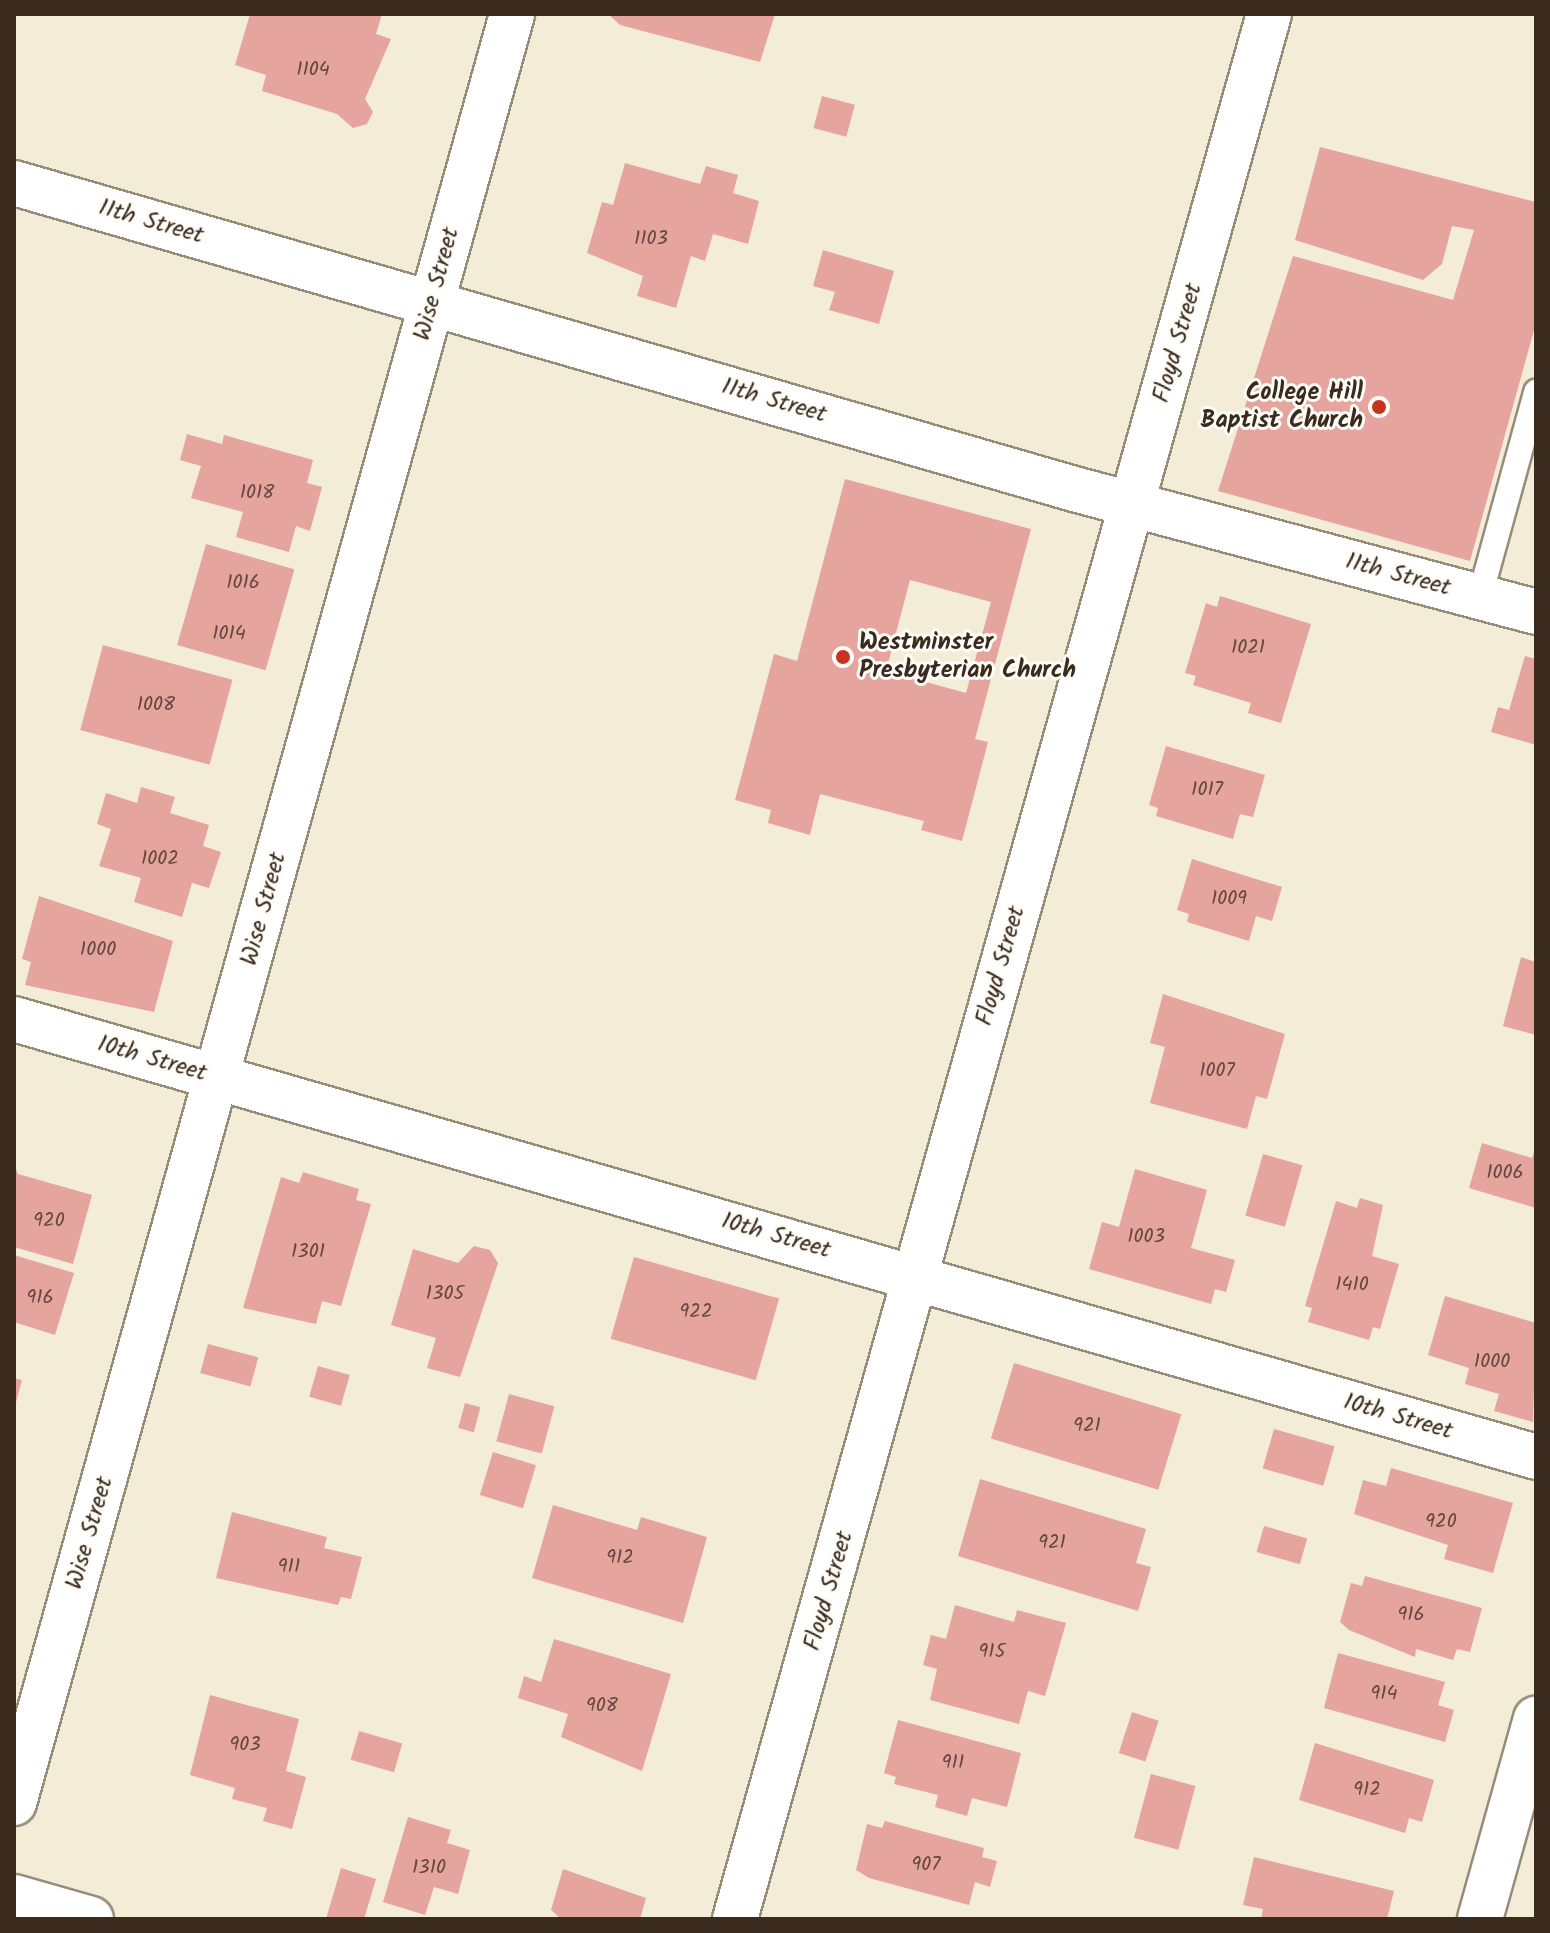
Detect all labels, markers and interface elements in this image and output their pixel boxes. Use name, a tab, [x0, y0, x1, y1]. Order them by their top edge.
house number: 1104	[296, 58, 330, 82]
street label: 11th Street	[95, 193, 207, 251]
street label: Wise Street	[408, 224, 466, 344]
house number: 1103	[634, 227, 668, 251]
street label: Floyd Street	[1147, 280, 1209, 406]
street label: 11th Street	[718, 372, 830, 430]
place label: College Hill Baptist Church	[1201, 379, 1363, 435]
marker: College Hill Baptist Church	[1370, 398, 1388, 416]
house number: 1018	[240, 481, 274, 505]
street label: 11th Street	[1342, 547, 1454, 603]
house number: 1016	[226, 571, 260, 595]
house number: 1014	[212, 622, 246, 646]
place label: Westminster Presbyterian Church	[859, 629, 1076, 685]
house number: 1021	[1231, 636, 1265, 660]
marker: Westminster Presbyterian Church	[834, 648, 852, 666]
house number: 1008	[137, 693, 175, 717]
house number: 1017	[1191, 778, 1223, 802]
house number: 1002	[141, 847, 179, 871]
street label: Wise Street	[235, 849, 293, 969]
house number: 1009	[1211, 887, 1247, 911]
street label: Floyd Street	[970, 903, 1032, 1029]
house number: 1000	[80, 938, 116, 962]
street label: 10th Street	[94, 1030, 210, 1088]
house number: 1007	[1199, 1059, 1235, 1083]
house number: 1006	[1486, 1161, 1524, 1185]
street label: 10th Street	[718, 1207, 834, 1265]
house number: 920	[33, 1209, 65, 1233]
house number: 1003	[1127, 1225, 1165, 1249]
house number: 1301	[291, 1240, 325, 1264]
house number: 1410	[1335, 1273, 1369, 1297]
house number: 1305	[426, 1282, 464, 1306]
house number: 916	[26, 1286, 54, 1310]
house number: 922	[680, 1300, 712, 1324]
house number: 1000	[1474, 1350, 1510, 1374]
street label: 10th Street	[1340, 1388, 1456, 1446]
house number: 921	[1073, 1414, 1101, 1438]
street label: Wise Street	[60, 1473, 120, 1593]
house number: 920	[1425, 1510, 1457, 1534]
street label: Floyd Street	[798, 1528, 860, 1654]
house number: 921	[1038, 1531, 1066, 1555]
house number: 912	[606, 1546, 634, 1570]
house number: 911	[278, 1555, 300, 1579]
house number: 916	[1397, 1603, 1425, 1627]
house number: 915	[979, 1640, 1005, 1664]
house number: 914	[1370, 1682, 1398, 1706]
house number: 908	[586, 1694, 618, 1718]
house number: 903	[229, 1733, 261, 1757]
house number: 911	[942, 1751, 964, 1775]
house number: 912	[1353, 1778, 1381, 1802]
house number: 907	[912, 1853, 940, 1877]
house number: 1310	[412, 1856, 446, 1880]

